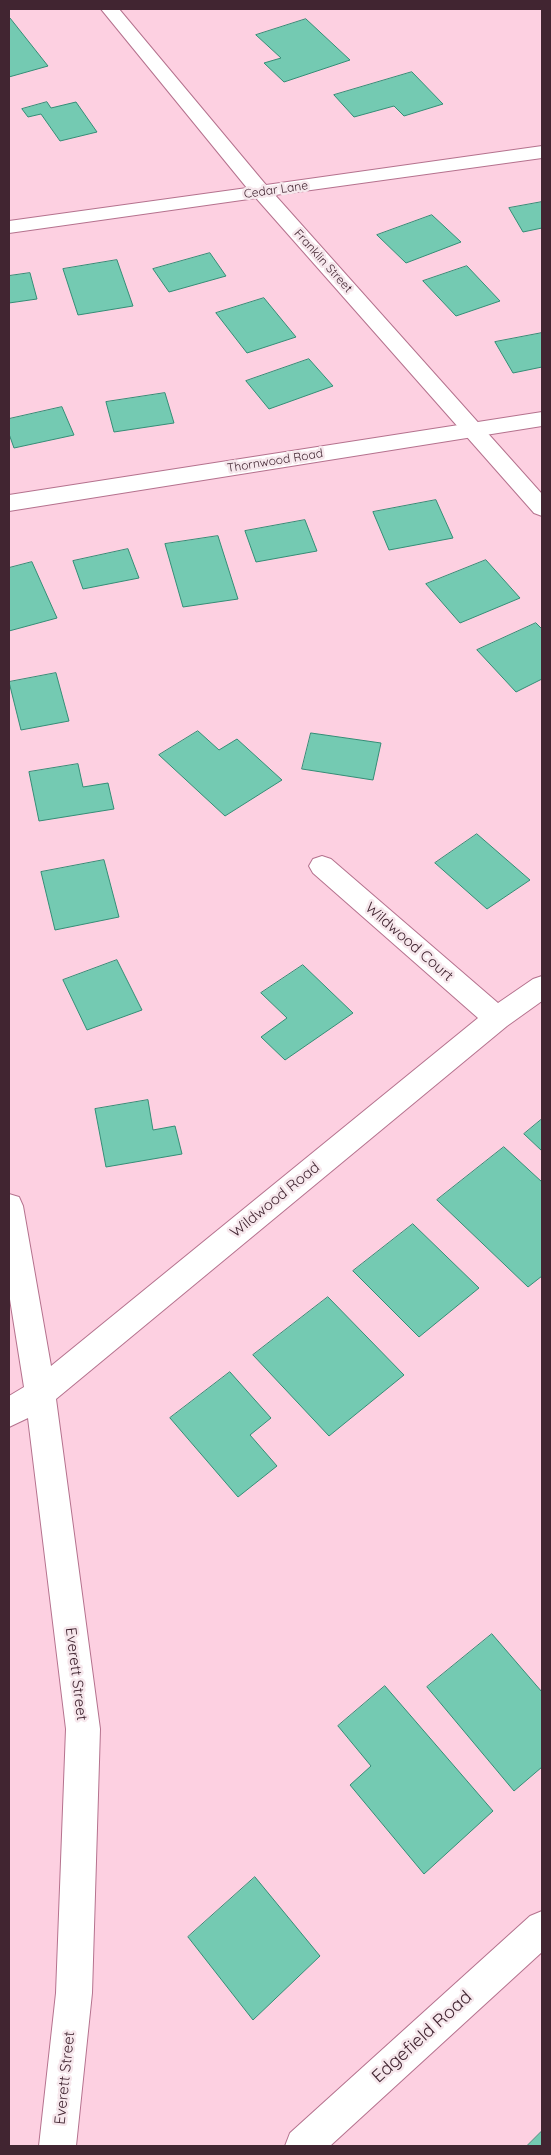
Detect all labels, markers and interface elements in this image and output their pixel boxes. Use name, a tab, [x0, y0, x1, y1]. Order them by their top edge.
street label: Cedar Lane	[243, 178, 309, 202]
street label: Franklin Street	[291, 226, 355, 296]
street label: Thornwood Road	[226, 446, 324, 476]
street label: Wildwood Court	[361, 899, 457, 985]
street label: Wildwood Road	[227, 1158, 323, 1242]
street label: Everett Street	[61, 1626, 91, 1722]
street label: Edgefield Road	[368, 1986, 476, 2088]
street label: Everett Street	[51, 2030, 79, 2126]

